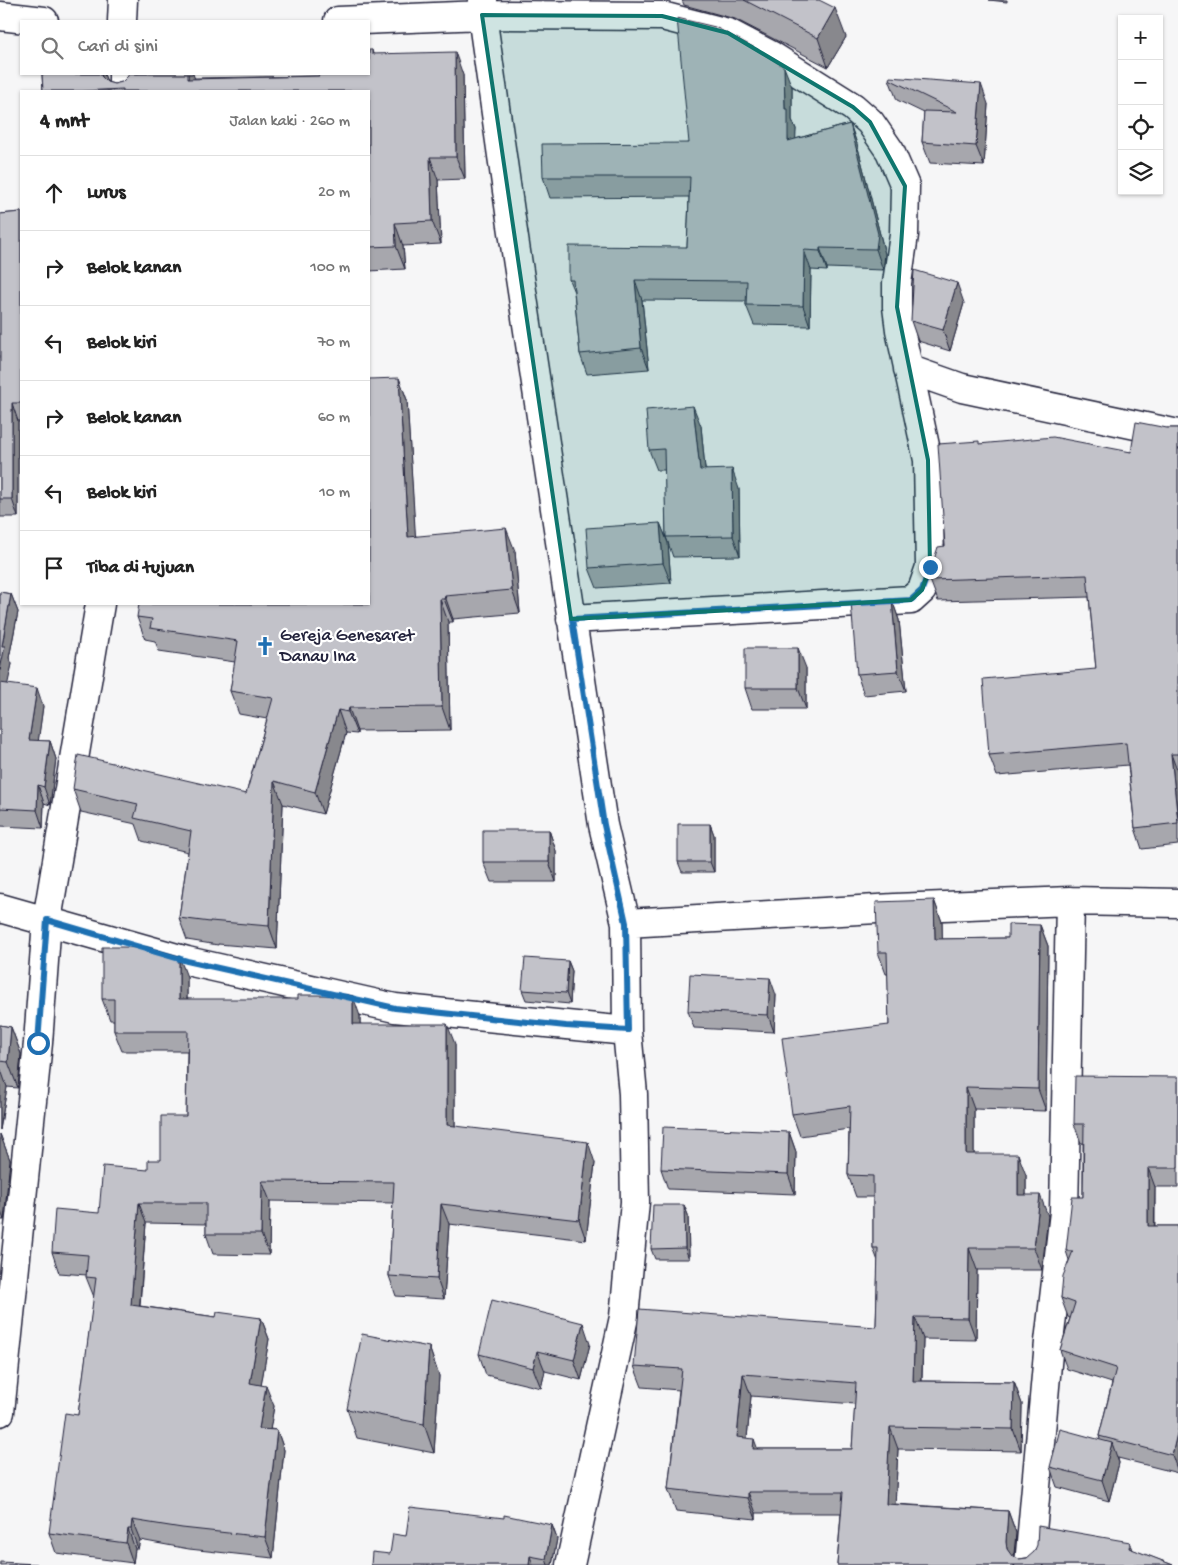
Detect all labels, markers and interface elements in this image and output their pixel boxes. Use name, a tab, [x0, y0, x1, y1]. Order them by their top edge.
map controls	[1118, 15, 1163, 195]
button: +	[1118, 15, 1163, 60]
search box	[20, 20, 370, 75]
icon: search	[38, 34, 66, 62]
text: Cari di sini	[78, 36, 158, 59]
button: −	[1118, 60, 1163, 105]
button: locate	[1118, 105, 1163, 150]
text: 4 mnt	[40, 110, 88, 135]
text: Jalan kaki · 260 m	[229, 113, 350, 132]
button: layers	[1118, 150, 1163, 195]
icon: ahead	[40, 179, 68, 207]
text: Lurus	[87, 182, 126, 205]
text: 20 m	[318, 184, 350, 203]
icon: right	[40, 254, 68, 282]
text: Belok kanan	[87, 257, 181, 280]
text: 100 m	[310, 259, 350, 278]
icon: left	[40, 329, 68, 357]
text: Belok kiri	[87, 332, 157, 355]
text: 70 m	[317, 334, 350, 353]
icon: right	[40, 404, 68, 432]
text: Belok kanan	[87, 407, 181, 430]
text: 60 m	[318, 409, 350, 428]
icon: left	[40, 479, 68, 507]
text: Belok kiri	[87, 482, 157, 505]
text: 10 m	[319, 484, 350, 503]
icon: arrive	[40, 554, 68, 582]
route end	[919, 556, 942, 579]
text: Tiba di tujuan	[87, 557, 194, 580]
place label: Gereja Genesaret Danau Ina	[279, 626, 416, 668]
church icon: Gereja Genesaret Danau Ina	[254, 635, 276, 657]
route start	[27, 1032, 50, 1055]

